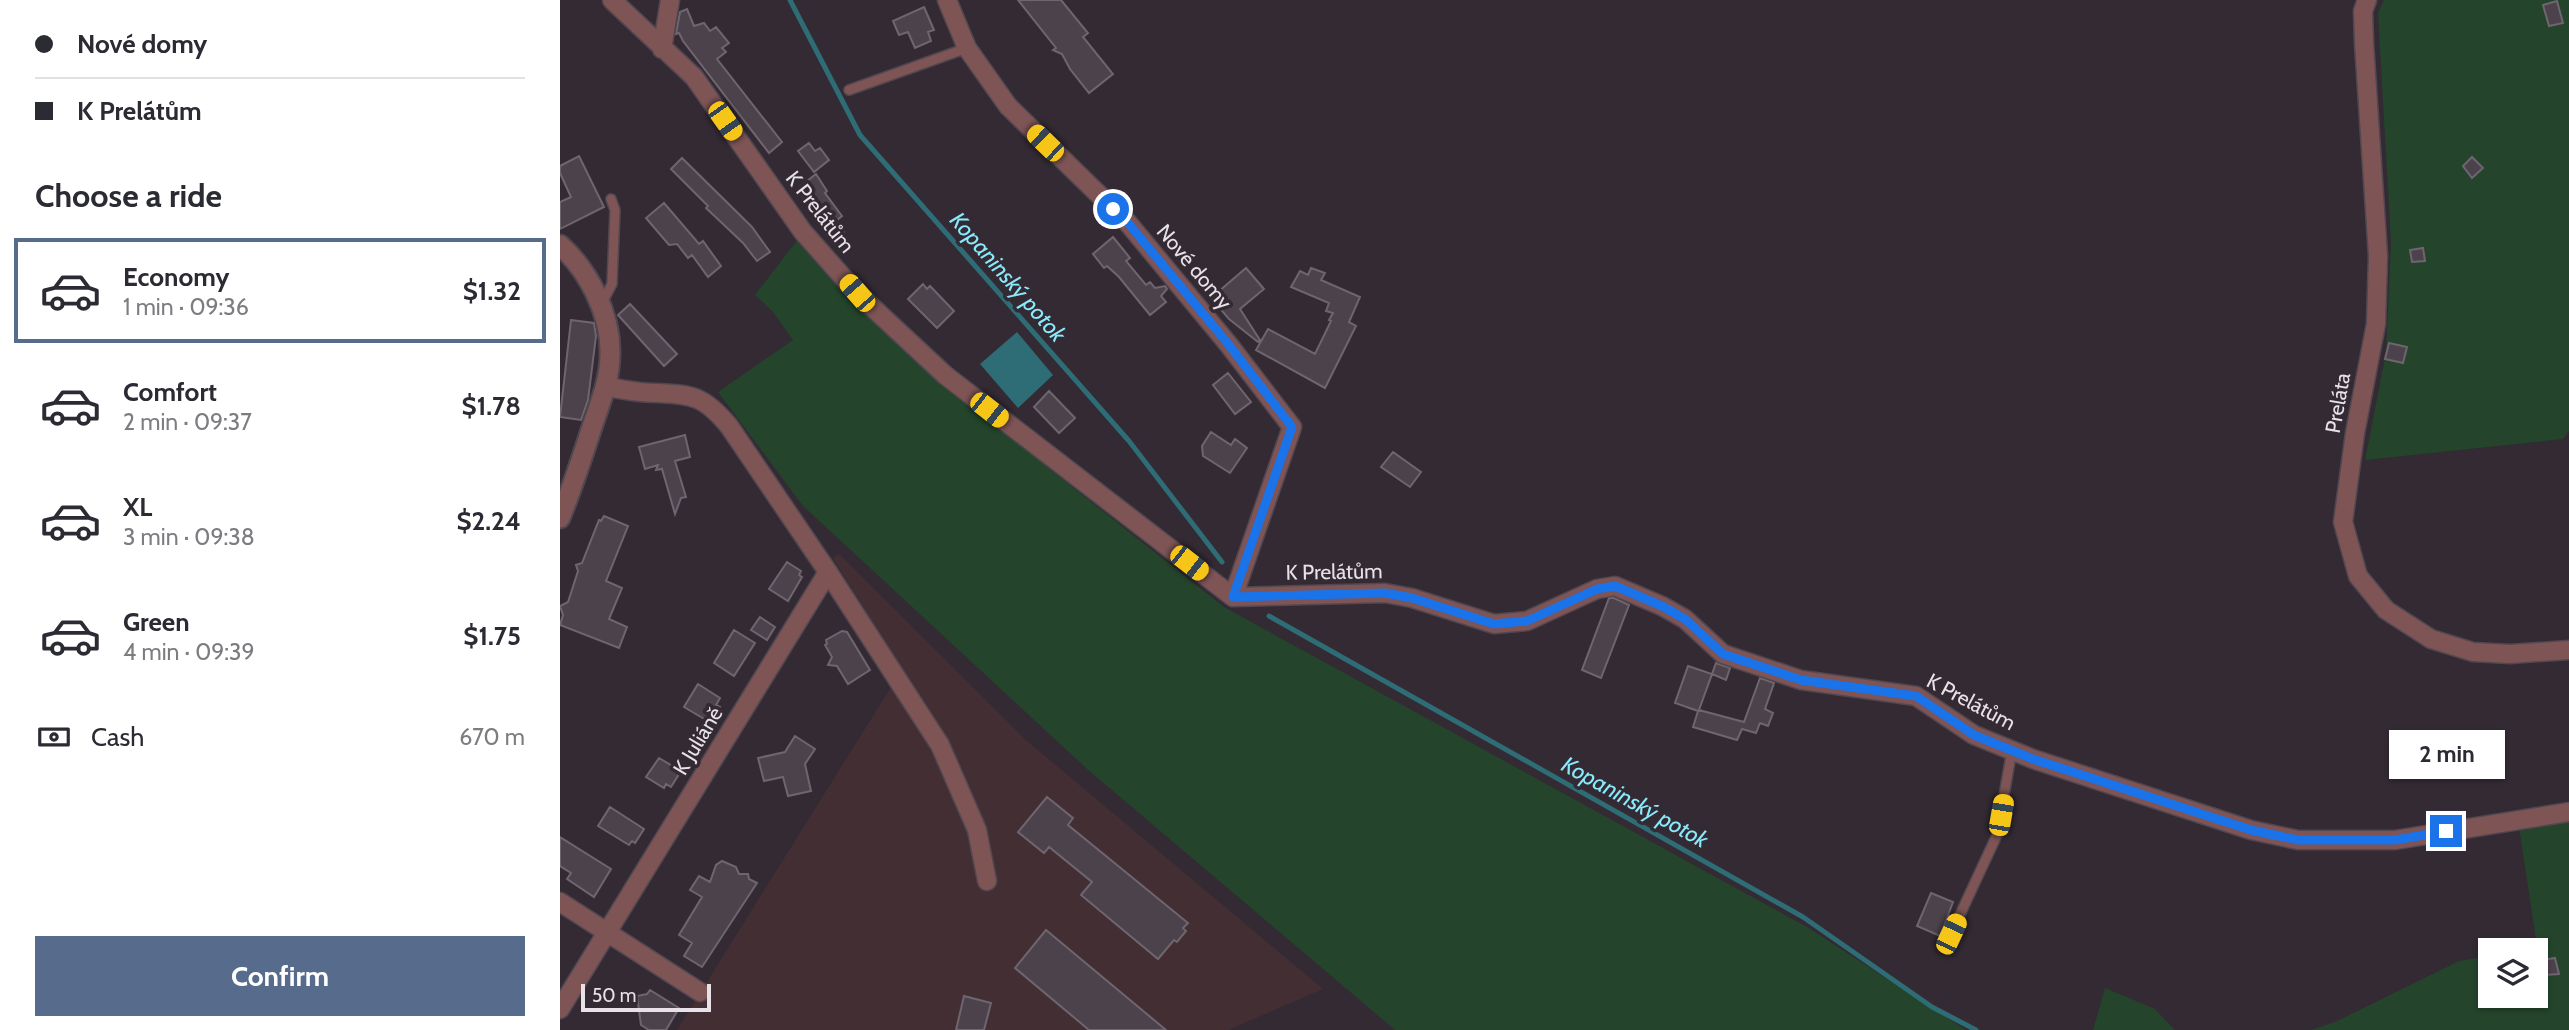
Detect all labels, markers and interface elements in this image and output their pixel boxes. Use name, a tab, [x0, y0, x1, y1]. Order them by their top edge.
text: Nové domy	[77, 28, 207, 60]
text: K Prelátům	[77, 95, 202, 127]
car	[705, 98, 746, 144]
car	[1023, 121, 1068, 165]
street label: K Prelátům	[781, 166, 860, 258]
text: Choose a ride	[35, 176, 222, 215]
route start	[1097, 193, 1129, 225]
water label: Kopaninský potok	[944, 206, 1073, 349]
street label: Nové domy	[1152, 219, 1237, 315]
icon: car	[39, 259, 102, 322]
text: Economy	[123, 261, 229, 293]
car	[836, 270, 879, 316]
text: $1.32	[463, 275, 521, 307]
text: 1 min · 09:36	[123, 293, 249, 321]
street label: Preláta	[2320, 371, 2355, 435]
icon: car	[39, 374, 102, 437]
text: Comfort	[123, 376, 217, 408]
car	[966, 389, 1013, 431]
text: $1.78	[462, 390, 521, 422]
text: 2 min · 09:37	[123, 408, 252, 436]
icon: car	[39, 489, 102, 552]
text: XL	[123, 491, 152, 523]
text: $2.24	[456, 505, 521, 537]
text: 3 min · 09:38	[123, 523, 255, 551]
car	[1166, 542, 1213, 584]
street label: K Prelátům	[1285, 558, 1383, 585]
icon: car	[39, 604, 102, 667]
text: Green	[123, 606, 190, 638]
text: $1.75	[463, 620, 521, 652]
text: 4 min · 09:39	[123, 638, 255, 666]
street label: K Prelátům	[1923, 668, 2020, 735]
street label: K Juliáně	[668, 702, 728, 779]
icon: cash	[35, 718, 73, 756]
text: Cash	[91, 721, 144, 753]
text: 670 m	[459, 723, 525, 751]
callout: 2 min	[2388, 730, 2504, 778]
text: 2 min	[2419, 740, 2475, 768]
water label: Kopaninský potok	[1557, 750, 1714, 854]
car	[1988, 792, 2015, 838]
route end	[2430, 815, 2462, 847]
car	[1933, 911, 1970, 957]
button: Confirm	[35, 936, 525, 1016]
map controls	[2478, 938, 2548, 1008]
button: layers	[2478, 938, 2548, 1008]
scale bar	[581, 981, 710, 1013]
text: 50 m	[592, 984, 636, 1007]

